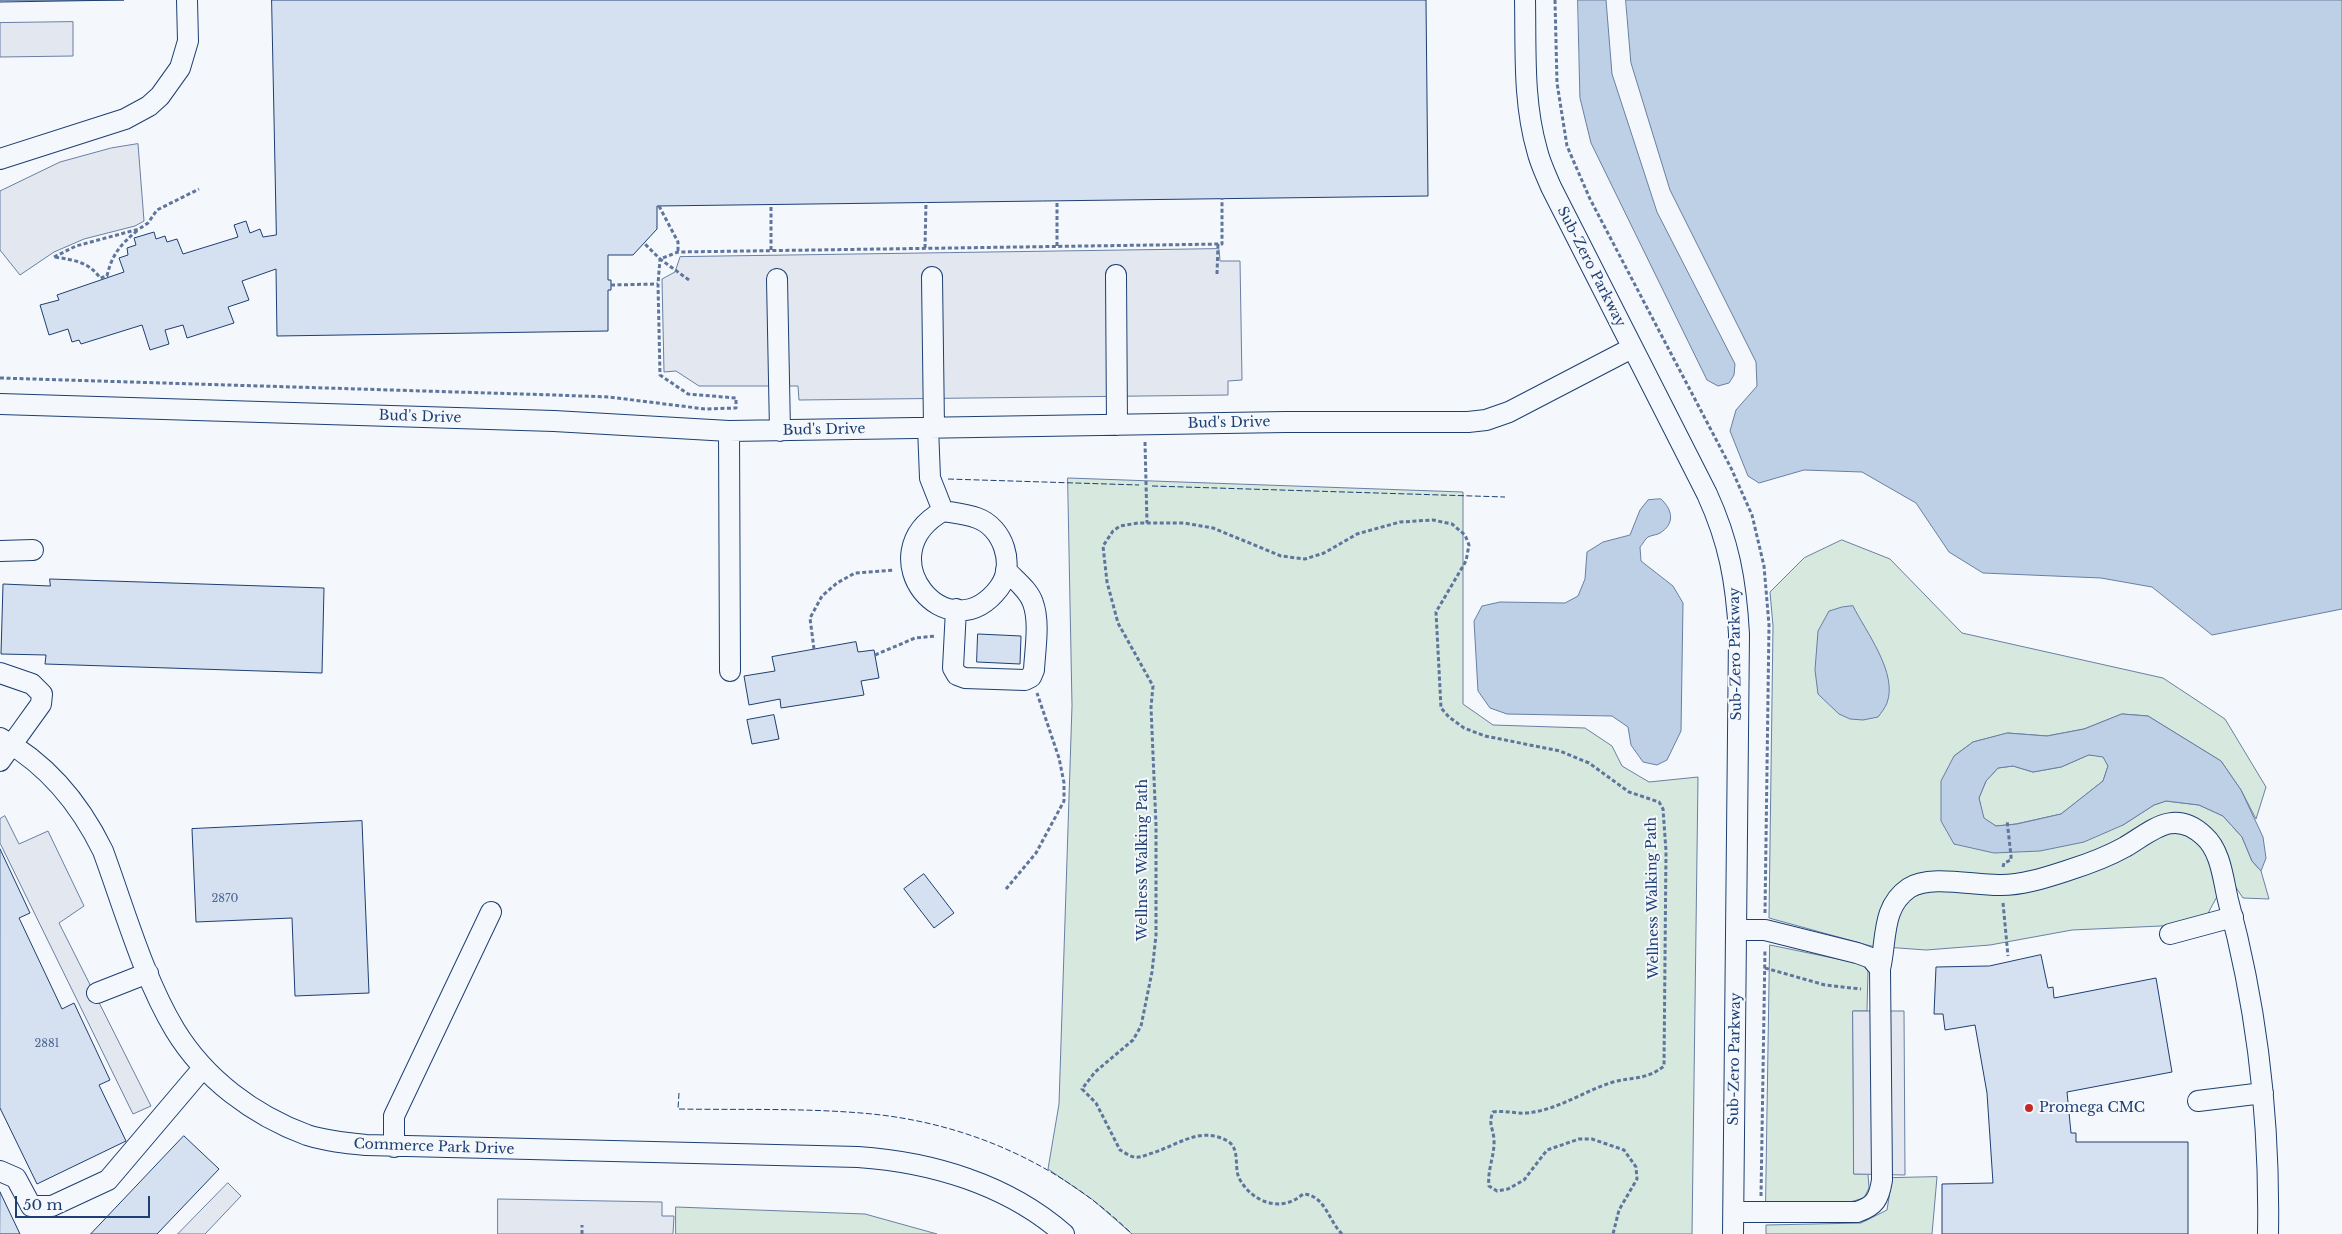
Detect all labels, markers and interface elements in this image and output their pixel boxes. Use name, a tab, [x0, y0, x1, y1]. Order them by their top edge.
street label: Sub-Zero Parkway	[1553, 204, 1629, 330]
street label: Bud's Drive	[378, 407, 462, 427]
street label: Bud's Drive	[1188, 414, 1270, 432]
street label: Bud's Drive	[783, 421, 865, 439]
street label: Sub-Zero Parkway	[1726, 587, 1746, 721]
street label: Wellness Walking Path	[1135, 779, 1151, 941]
street label: Wellness Walking Path	[1643, 817, 1663, 979]
house number: 2870	[212, 892, 238, 906]
street label: Sub-Zero Parkway	[1725, 992, 1745, 1126]
house number: 2881	[34, 1037, 60, 1051]
place label: Promega CMC	[2039, 1100, 2145, 1116]
marker: Promega CMC	[2023, 1102, 2035, 1114]
street label: Commerce Park Drive	[353, 1136, 515, 1158]
scale bar	[18, 1186, 152, 1218]
text: 50 m	[23, 1195, 63, 1214]

